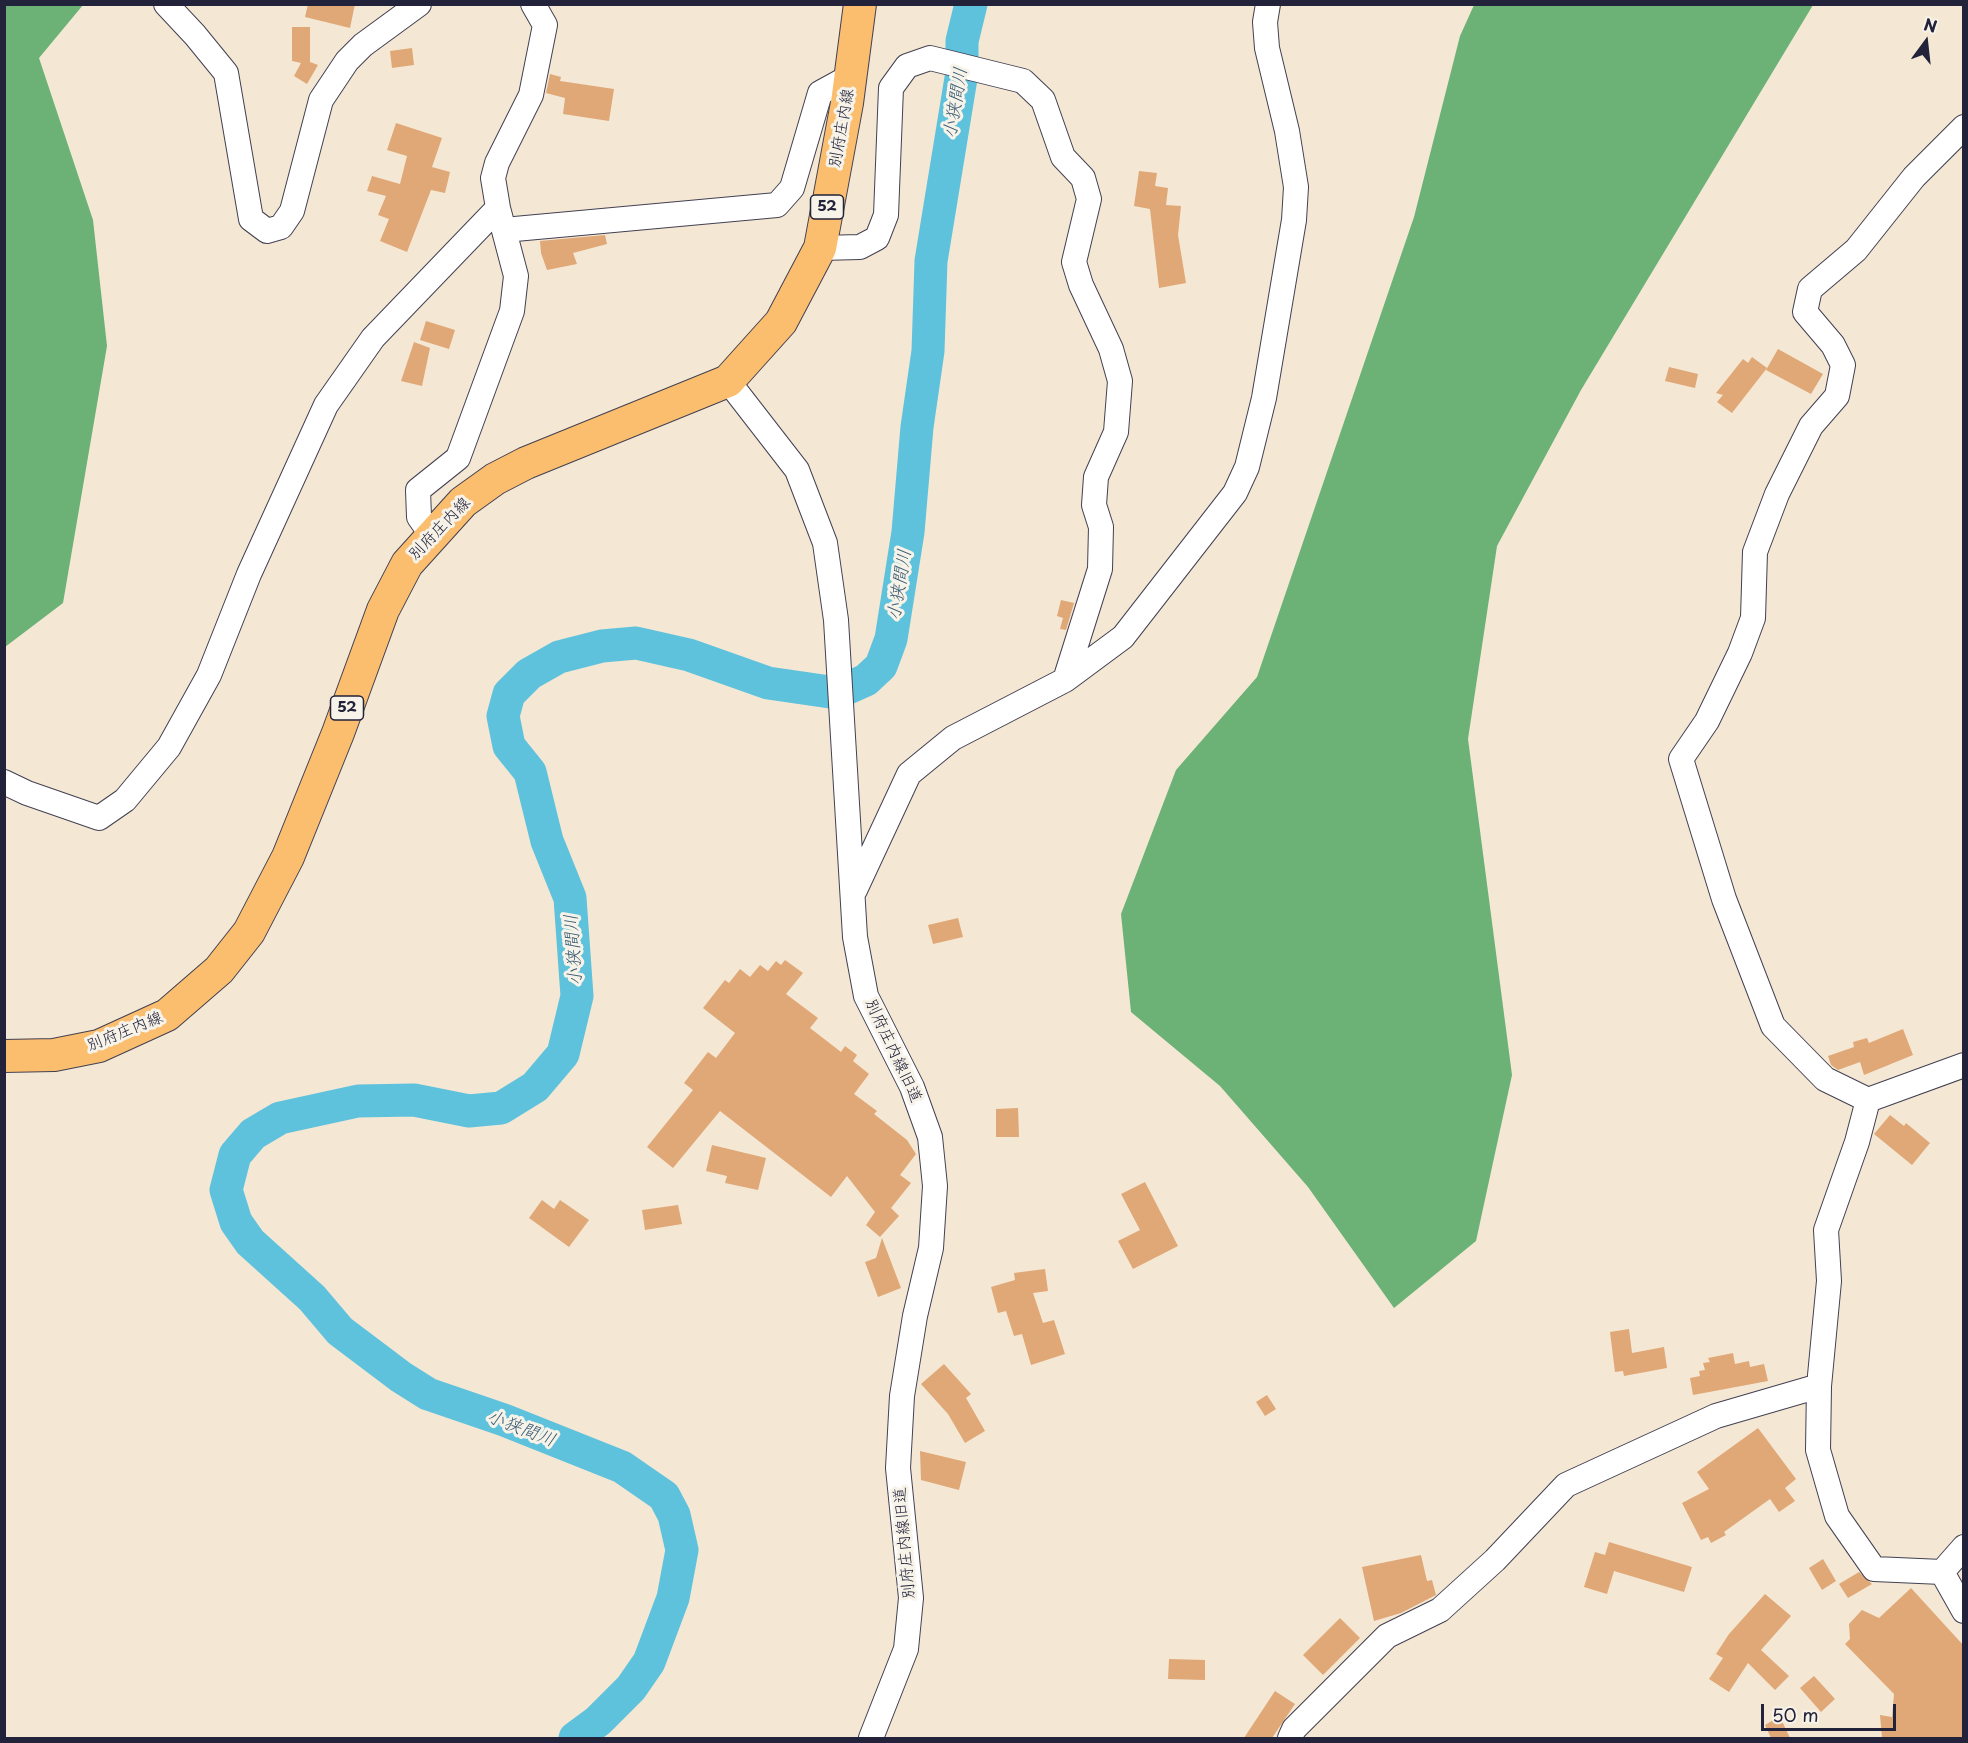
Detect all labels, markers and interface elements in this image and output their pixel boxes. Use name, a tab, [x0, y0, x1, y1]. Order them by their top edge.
text: N	[1921, 11, 1940, 38]
north arrow	[1896, 12, 1956, 72]
water label: 小狭間川	[940, 66, 972, 140]
street label: 別府庄内線	[826, 87, 858, 169]
road number: 52	[810, 195, 844, 219]
street label: 別府庄内線	[405, 494, 475, 564]
water label: 小狭間川	[884, 548, 916, 622]
road number: 52	[330, 696, 364, 720]
water label: 小狭間川	[561, 913, 587, 987]
street label: 別府庄内線旧道	[861, 996, 925, 1106]
street label: 別府庄内線	[84, 1008, 166, 1056]
water label: 小狭間川	[484, 1406, 558, 1452]
street label: 別府庄内線旧道	[891, 1486, 919, 1600]
scale bar	[1764, 1692, 1899, 1730]
text: 50 m	[1772, 1701, 1819, 1728]

